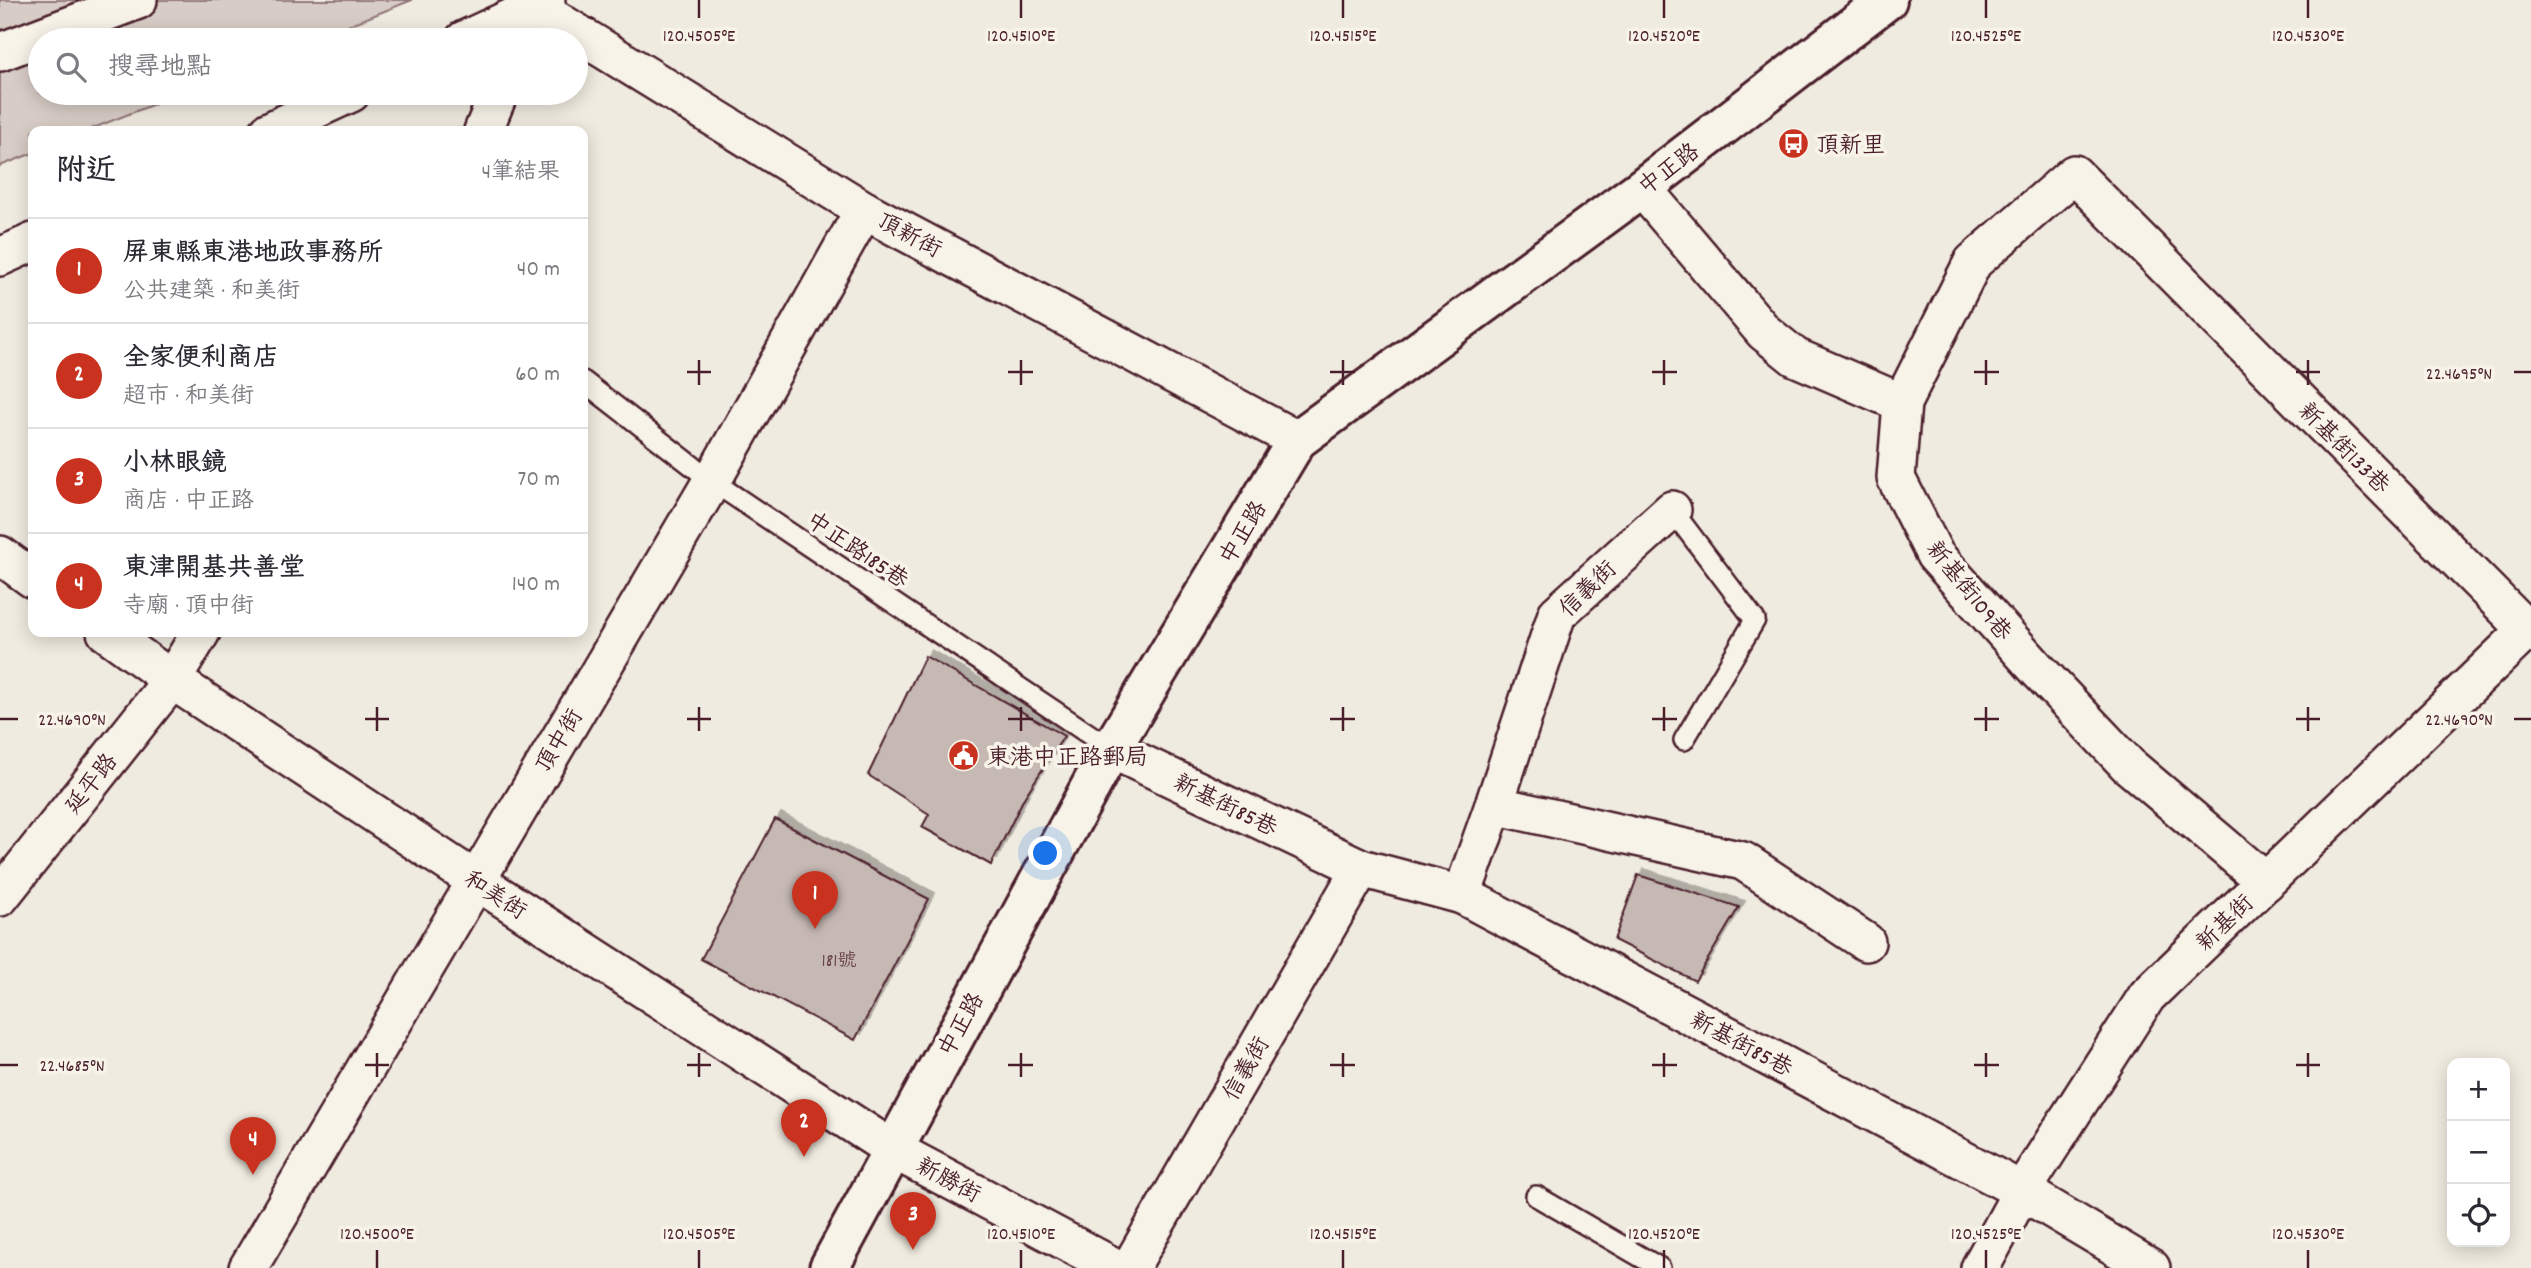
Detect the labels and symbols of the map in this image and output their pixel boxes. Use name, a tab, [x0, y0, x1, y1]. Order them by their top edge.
text: 120.4505°E	[663, 25, 735, 50]
text: 120.4510°E	[987, 25, 1055, 50]
text: 120.4515°E	[1310, 25, 1376, 50]
text: 120.4520°E	[1628, 25, 1700, 50]
text: 120.4525°E	[1951, 25, 2021, 50]
text: 120.4530°E	[2272, 25, 2344, 50]
bus stop icon: 頂新里	[1776, 127, 1810, 161]
place label: 頂新里	[1816, 131, 1885, 164]
street label: 中正路	[1633, 137, 1708, 205]
street label: 頂新街	[870, 206, 947, 268]
text: 22.4695°N	[2426, 363, 2492, 388]
street label: 新基街133巷	[2289, 396, 2396, 503]
street label: 中正路	[1213, 496, 1277, 572]
street label: 中正路185巷	[798, 506, 915, 599]
street label: 新基街109巷	[1917, 535, 2019, 650]
street label: 信義街	[1553, 555, 1626, 626]
street label: 頂中街	[529, 704, 593, 780]
text: 22.4690°N	[38, 709, 106, 734]
text: 22.4690°N	[2425, 709, 2493, 734]
public building icon: 東港中正路郵局	[947, 739, 981, 773]
place label: 東港中正路郵局	[987, 743, 1148, 776]
street label: 延平路	[59, 748, 127, 822]
street label: 新基街85巷	[1167, 768, 1283, 847]
your location	[1028, 836, 1062, 870]
street label: 和美街	[456, 864, 532, 930]
pin: 1	[792, 871, 838, 929]
street label: 新基街	[2190, 889, 2263, 960]
house number: 181號	[822, 949, 856, 976]
street label: 中正路	[932, 988, 994, 1064]
street label: 新基街85巷	[1683, 1005, 1798, 1087]
street label: 信義街	[1216, 1032, 1280, 1108]
text: 22.4685°N	[39, 1055, 105, 1080]
pin: 2	[781, 1099, 827, 1157]
pin: 4	[230, 1117, 276, 1175]
street label: 新勝街	[909, 1151, 986, 1213]
pin: 3	[890, 1192, 936, 1250]
text: 120.4500°E	[340, 1223, 414, 1248]
text: 120.4505°E	[663, 1223, 735, 1248]
text: 120.4510°E	[987, 1223, 1055, 1248]
text: 120.4515°E	[1310, 1223, 1376, 1248]
text: 120.4520°E	[1628, 1223, 1700, 1248]
text: 120.4525°E	[1951, 1223, 2021, 1248]
text: 120.4530°E	[2272, 1223, 2344, 1248]

